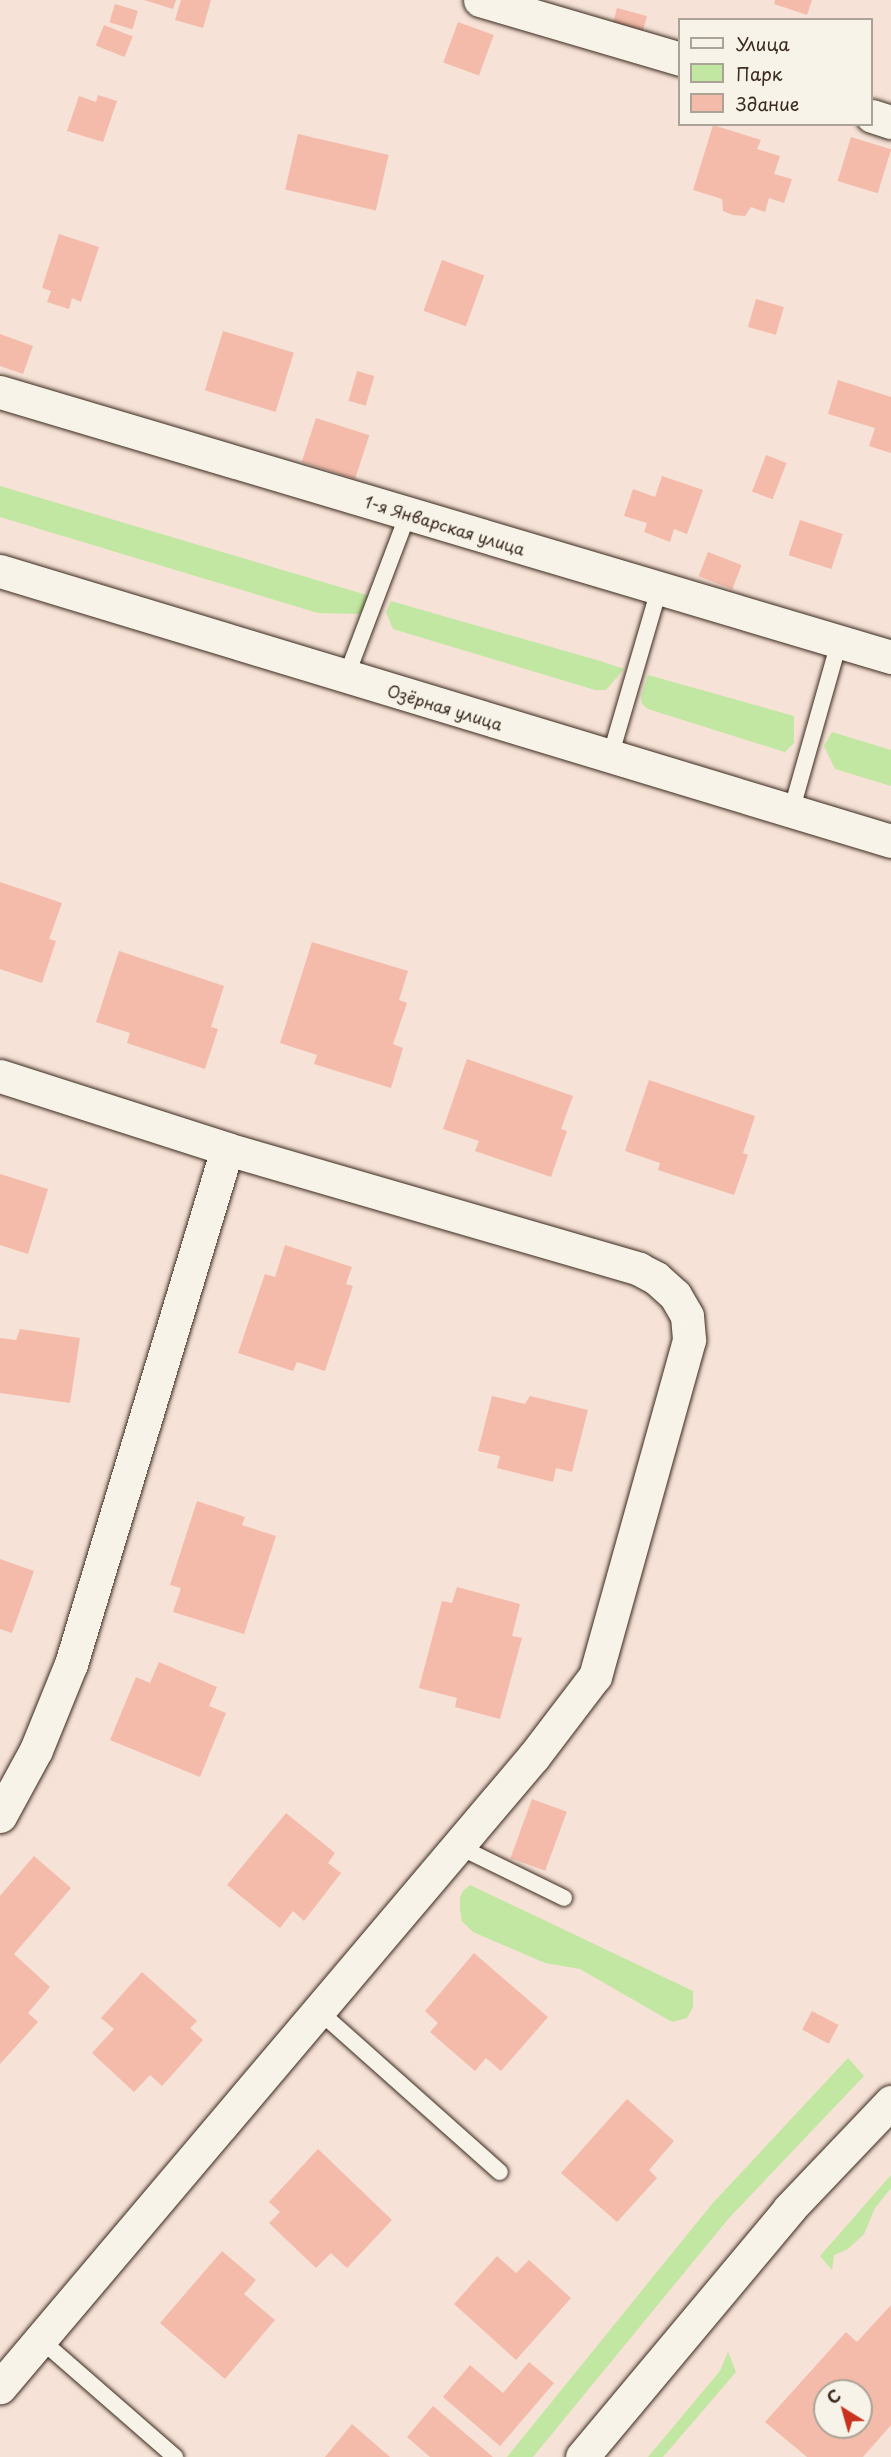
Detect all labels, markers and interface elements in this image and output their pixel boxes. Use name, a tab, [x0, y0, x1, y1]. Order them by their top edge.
legend	[678, 18, 873, 126]
text: Улица	[736, 30, 790, 57]
text: Парк	[736, 60, 782, 87]
text: Здание	[736, 90, 799, 117]
street label: 1-я Январская улица	[362, 491, 528, 559]
street label: Озёрная улица	[385, 680, 505, 734]
north arrow	[813, 2379, 873, 2439]
text: С	[821, 2383, 845, 2409]

